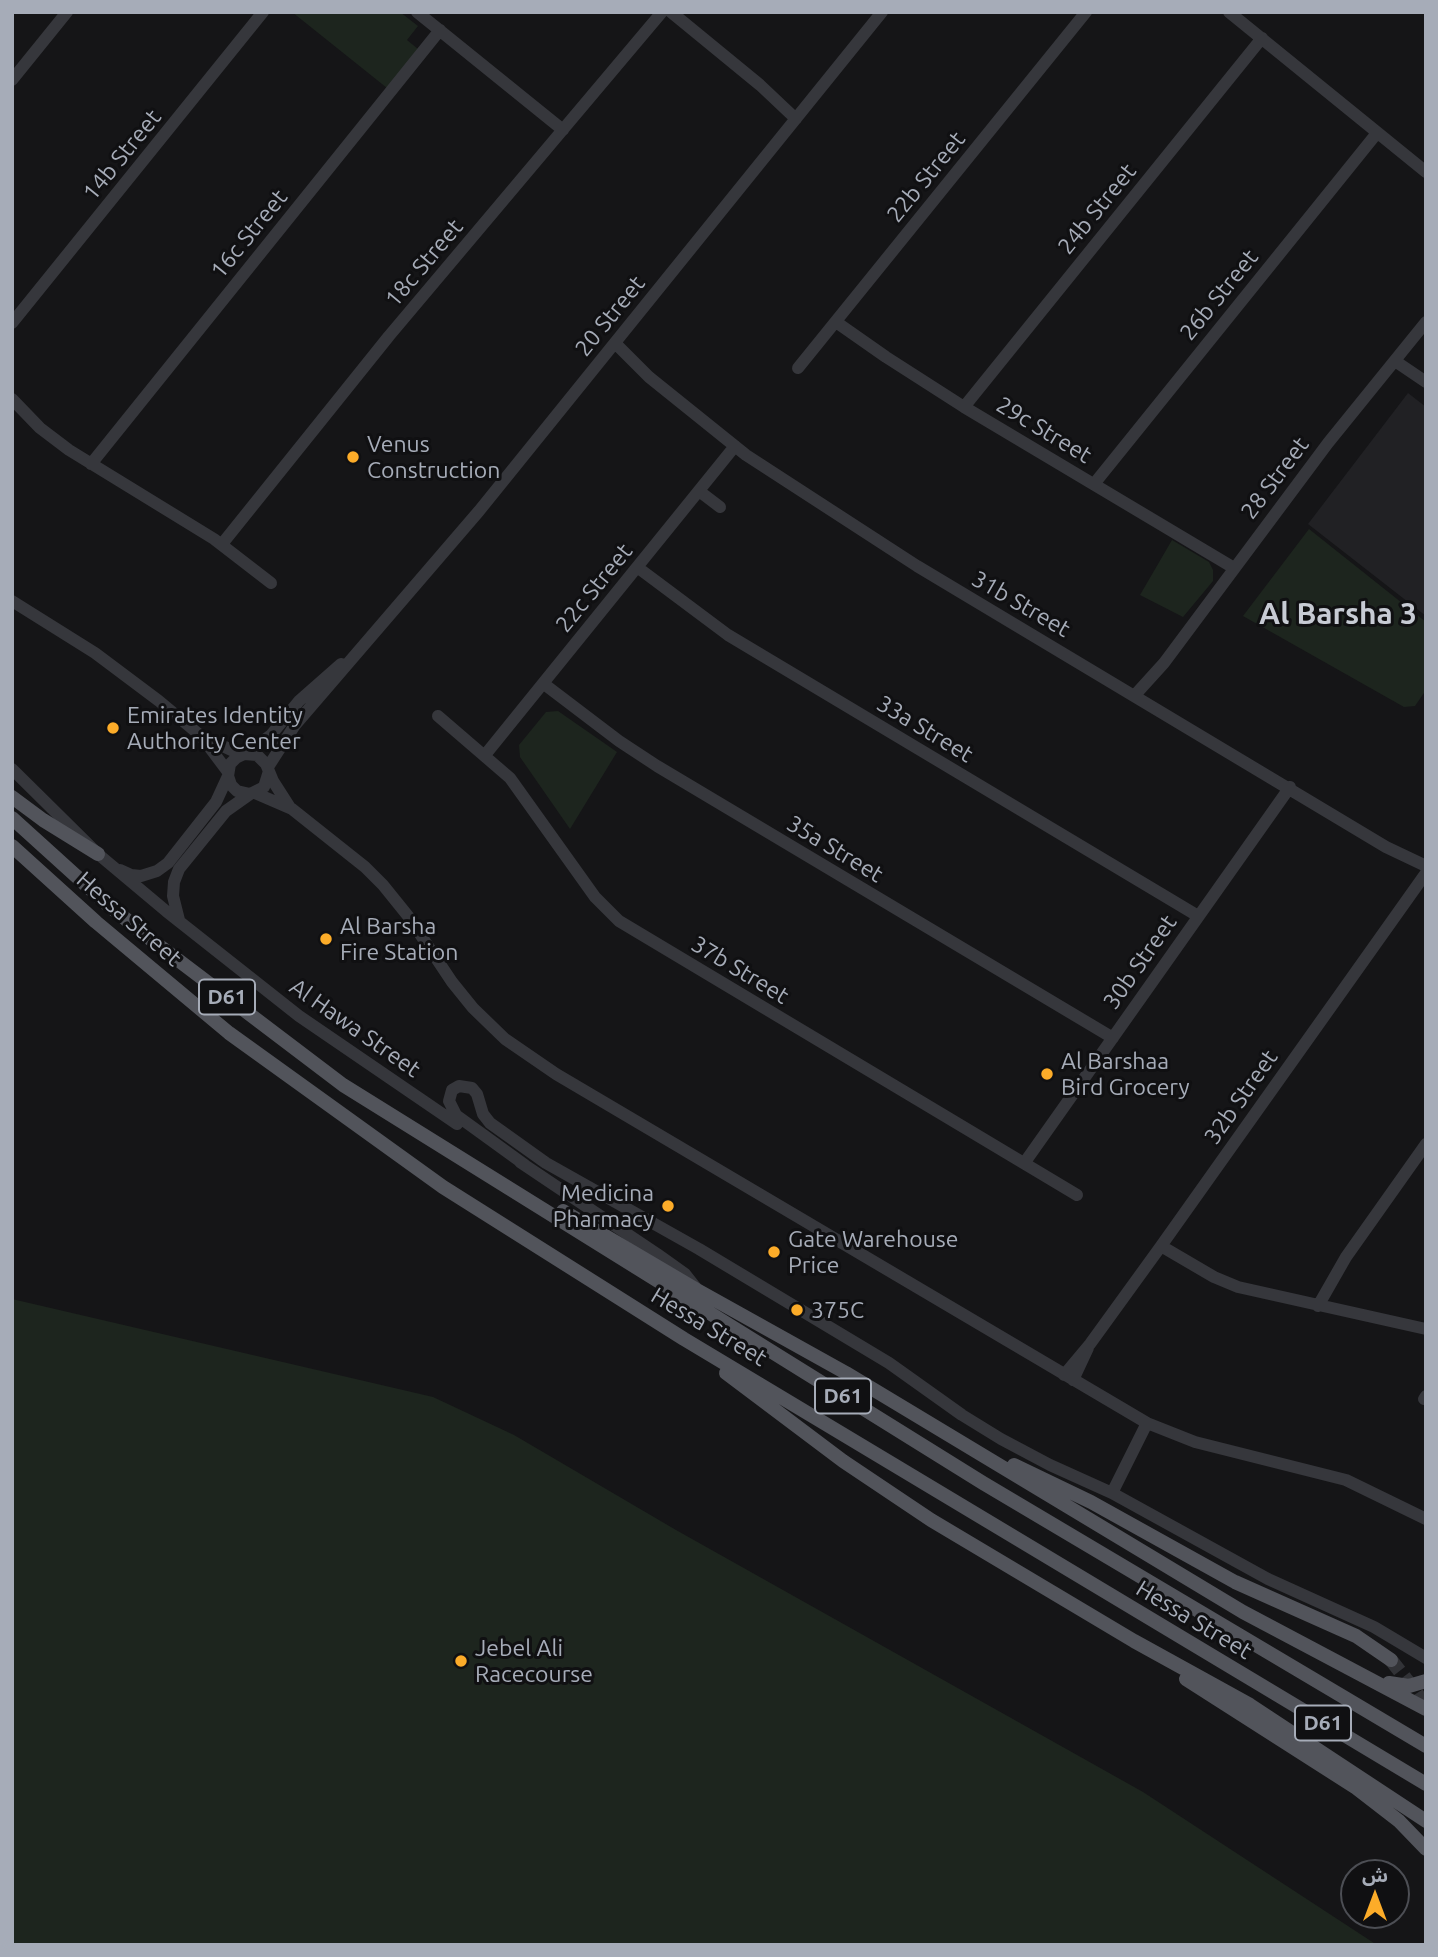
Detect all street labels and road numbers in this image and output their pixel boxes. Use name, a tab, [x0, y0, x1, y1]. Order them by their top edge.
street label: 14b Street	[77, 104, 167, 206]
street label: 22b Street	[881, 126, 971, 228]
street label: 24b Street	[1052, 158, 1142, 260]
street label: 16c Street	[205, 184, 293, 284]
street label: 18c Street	[379, 213, 469, 313]
street label: 26b Street	[1174, 244, 1264, 346]
street label: 20 Street	[569, 270, 651, 362]
street label: 29c Street	[991, 391, 1097, 469]
street label: 28 Street	[1235, 432, 1315, 524]
street label: 22c Street	[550, 538, 638, 638]
street label: 31b Street	[967, 565, 1075, 643]
street label: 33a Street	[872, 690, 978, 768]
street label: 35a Street	[782, 810, 888, 888]
street label: Hessa Street	[71, 866, 187, 972]
street label: 30b Street	[1097, 909, 1183, 1015]
street label: 37b Street	[686, 930, 794, 1010]
street label: Al Hawa Street	[284, 973, 426, 1083]
road number: D61	[199, 979, 255, 1014]
street label: 32b Street	[1198, 1044, 1284, 1150]
street label: Hessa Street	[646, 1282, 772, 1372]
road number: D61	[815, 1378, 871, 1414]
street label: Hessa Street	[1131, 1575, 1257, 1665]
road number: D61	[1295, 1706, 1351, 1740]

